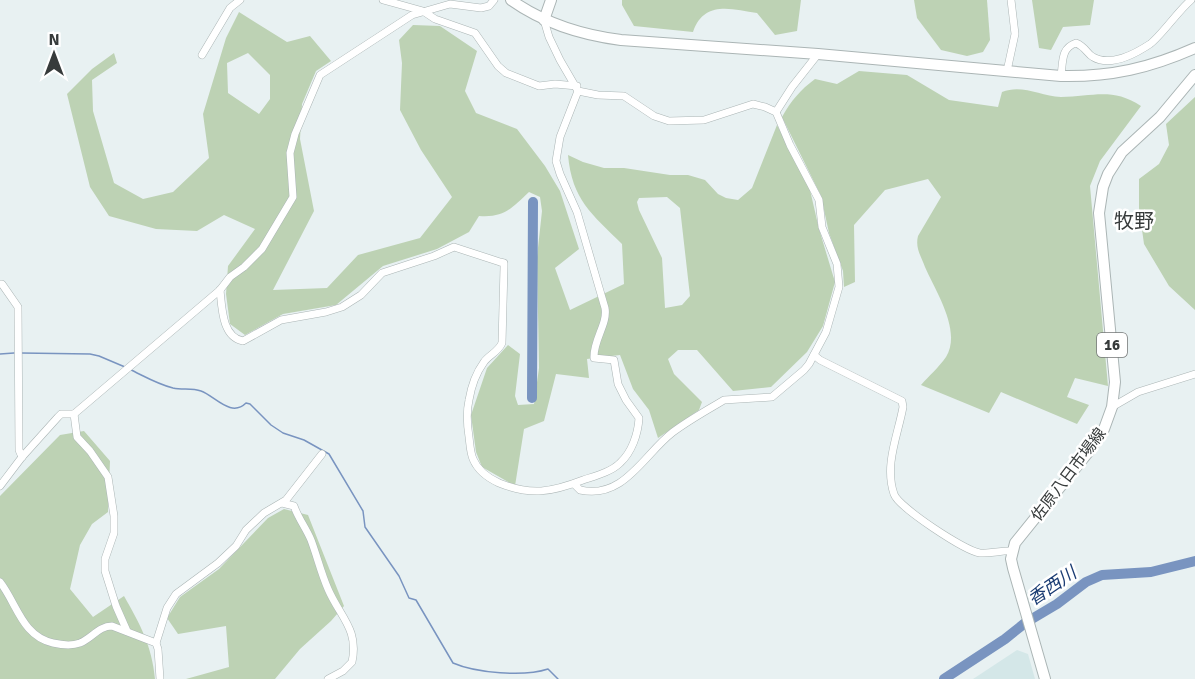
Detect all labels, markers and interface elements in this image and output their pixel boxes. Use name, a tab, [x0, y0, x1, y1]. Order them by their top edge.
north arrow	[24, 24, 84, 84]
text: N	[48, 30, 60, 50]
district label: 牧野	[1114, 209, 1154, 234]
road number: 16	[1097, 333, 1127, 357]
street label: 佐原八日市場線	[1027, 424, 1110, 525]
water label: 香西川	[1023, 561, 1082, 610]

